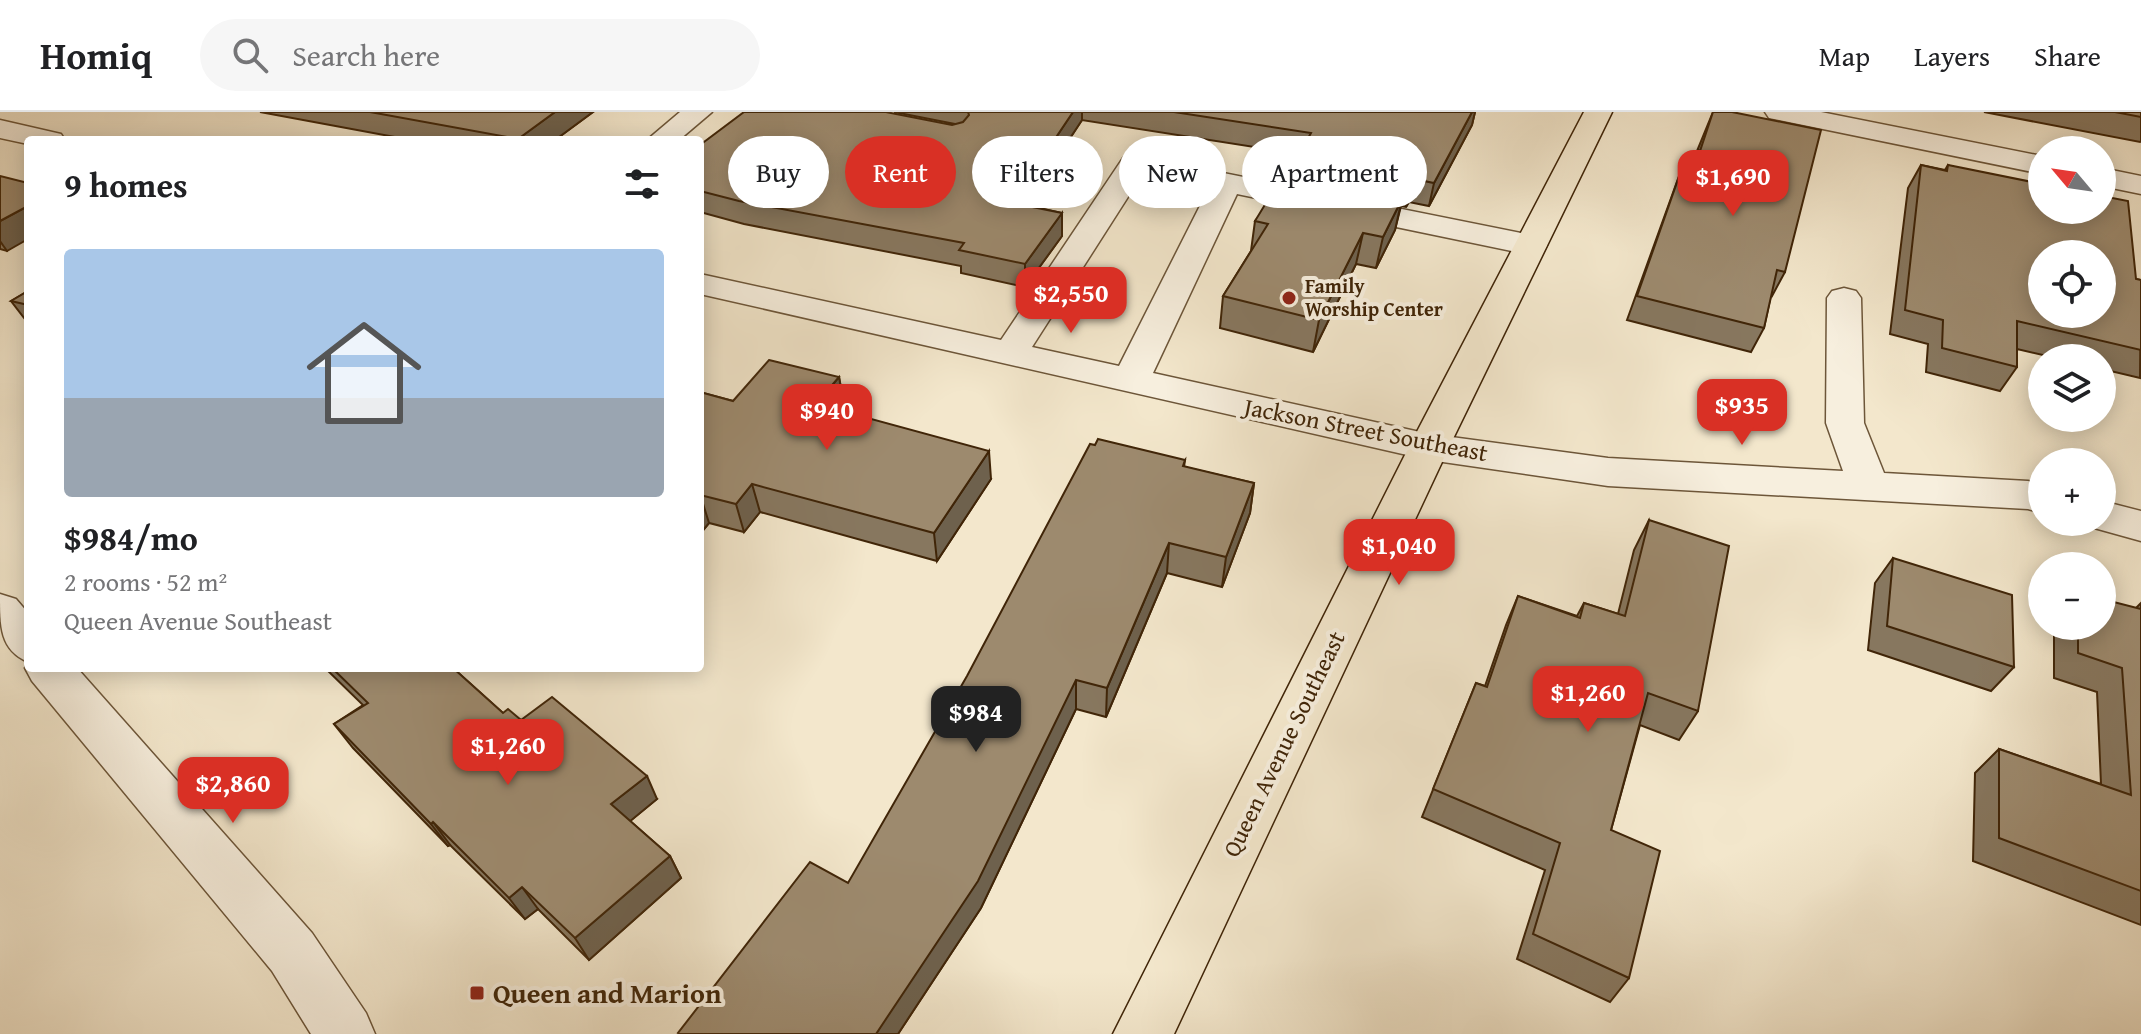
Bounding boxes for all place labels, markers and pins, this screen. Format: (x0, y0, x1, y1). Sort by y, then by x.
pin: $1,690 (1668, 150, 1798, 218)
pin: $2,550 (1006, 267, 1136, 335)
place label: Family Worship Center (1305, 271, 1443, 323)
marker: Family Worship Center (1280, 289, 1298, 307)
pin: $935 (1695, 379, 1789, 447)
pin: $940 (780, 384, 874, 452)
pin: $1,040 (1334, 519, 1464, 587)
pin: $1,260 (1523, 666, 1653, 734)
pin: $984 (929, 686, 1023, 754)
pin: $1,260 (443, 719, 573, 787)
pin: $2,860 (168, 757, 298, 825)
place label: Queen and Marion (493, 972, 722, 1013)
marker: Queen and Marion (468, 984, 486, 1002)

